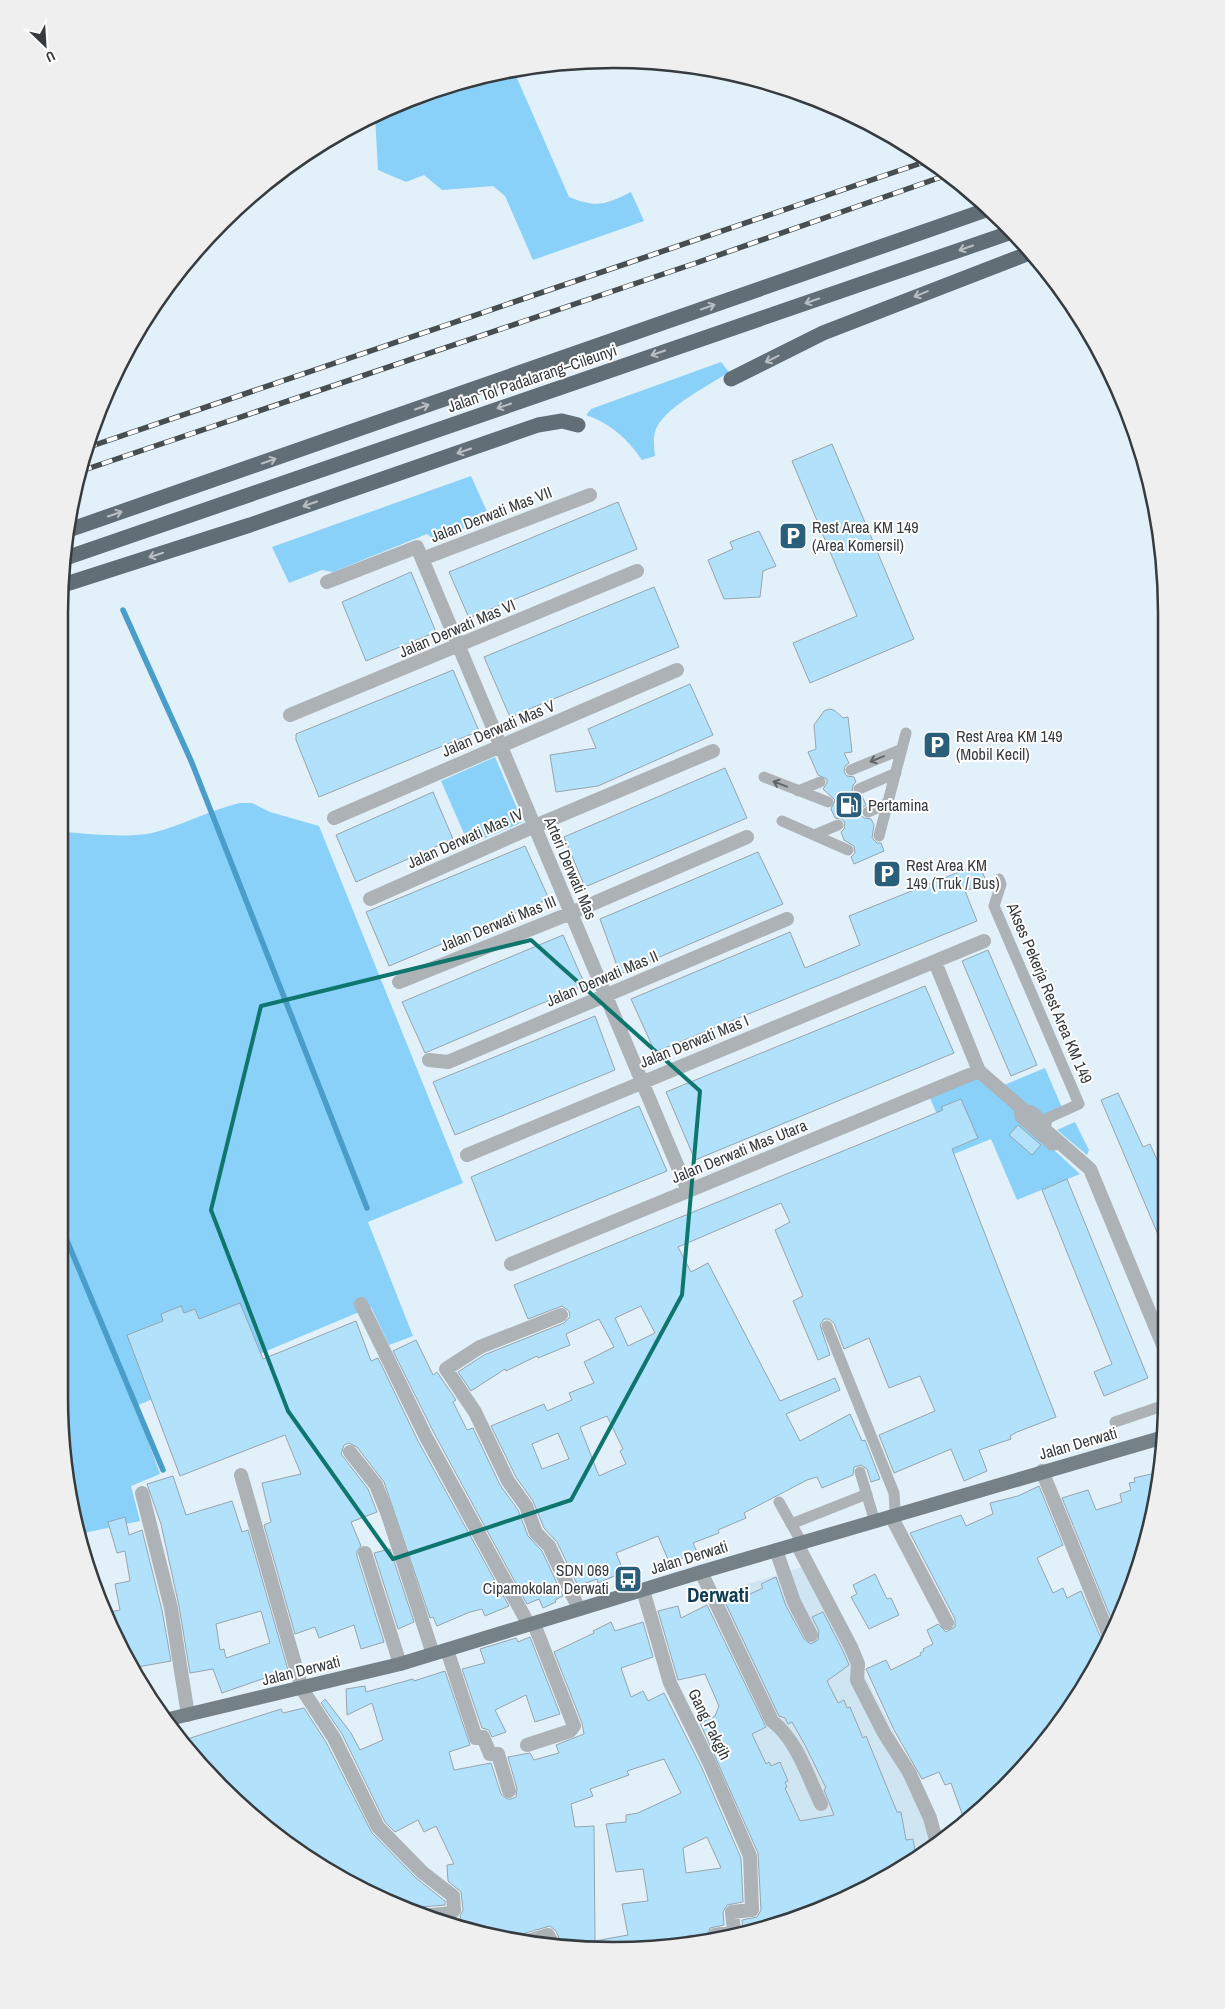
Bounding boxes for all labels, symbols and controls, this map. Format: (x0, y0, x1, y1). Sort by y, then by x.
north arrow (20, 20, 70, 70)
text: U (43, 47, 58, 67)
one-way arrow (958, 244, 974, 253)
one-way arrow (914, 290, 929, 299)
one-way arrow (805, 297, 820, 306)
one-way arrow (699, 302, 715, 311)
street label: Jalan Tol Padalarang–Cileunyi (444, 339, 620, 417)
one-way arrow (650, 349, 666, 359)
one-way arrow (765, 355, 780, 364)
one-way arrow (414, 402, 429, 411)
one-way arrow (497, 402, 513, 411)
one-way arrow (456, 447, 472, 457)
one-way arrow (260, 456, 276, 465)
street label: Jalan Derwati Mas VII (427, 481, 555, 547)
one-way arrow (303, 500, 319, 510)
one-way arrow (107, 509, 122, 518)
place label: Rest Area KM 149 (Area Komersil) (812, 516, 918, 556)
parking icon: Rest Area KM 149 (Area Komersil) (778, 521, 808, 551)
one-way arrow (148, 551, 164, 561)
street label: Jalan Derwati Mas VI (395, 594, 519, 662)
street label: Jalan Derwati Mas V (438, 694, 558, 762)
place label: Rest Area KM 149 (Mobil Kecil) (956, 725, 1062, 765)
parking icon: Rest Area KM 149 (Mobil Kecil) (922, 730, 952, 760)
one-way arrow (870, 755, 885, 765)
one-way arrow (773, 778, 788, 788)
fuel station icon: Pertamina (834, 790, 864, 820)
place label: Pertamina (868, 794, 929, 816)
street label: Jalan Derwati Mas IV (404, 802, 527, 873)
street label: Arteri Derwati Mas (539, 812, 602, 923)
place label: Rest Area KM 149 (Truk / Bus) (906, 854, 1000, 894)
parking icon: Rest Area KM 149 (Truk / Bus) (872, 859, 902, 889)
street label: Jalan Derwati Mas III (437, 890, 559, 956)
street label: Akses Pekerja Rest Area KM 149 (1002, 898, 1098, 1087)
street label: Jalan Derwati Mas II (543, 945, 661, 1011)
street label: Jalan Derwati Mas I (636, 1009, 752, 1073)
street label: Jalan Derwati Mas Utara (668, 1113, 811, 1188)
street label: Jalan Derwati (1036, 1421, 1120, 1465)
street label: Jalan Derwati (647, 1535, 731, 1579)
place label: SDN 069 Cipamokolan Derwati (483, 1559, 609, 1599)
bus stop icon: SDN 069 Cipamokolan Derwati (613, 1564, 643, 1594)
district label: Derwati (687, 1580, 749, 1609)
street label: Jalan Derwati (259, 1650, 343, 1690)
street label: Gang Pakgih (683, 1685, 737, 1763)

